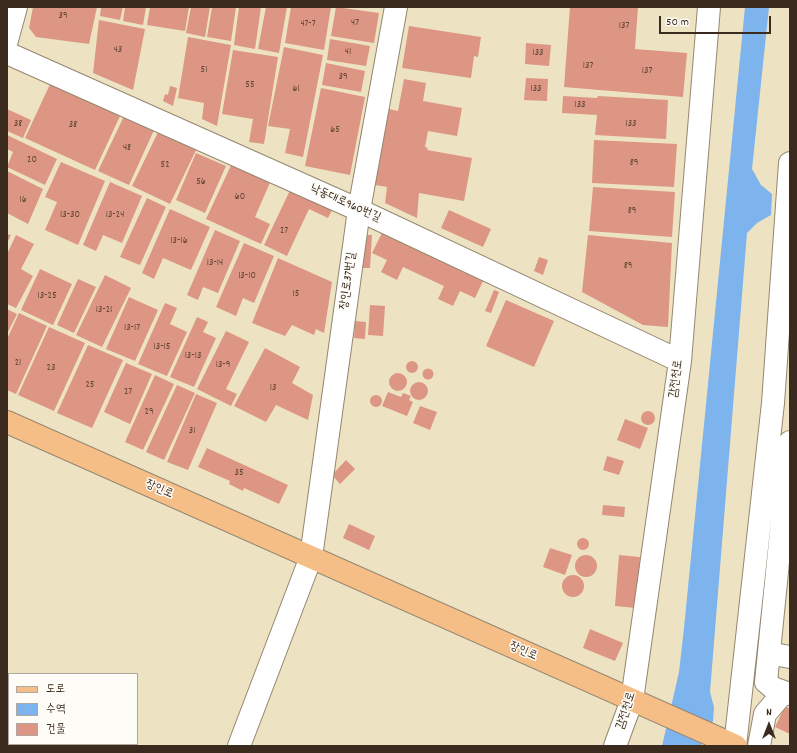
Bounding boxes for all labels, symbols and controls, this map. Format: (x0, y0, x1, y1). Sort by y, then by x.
scale bar (661, 8, 773, 34)
house number: 39 (58, 11, 68, 23)
text: 50 m (666, 14, 689, 31)
house number: 47 (351, 18, 359, 30)
house number: 47-7 (300, 19, 316, 31)
house number: 137 (619, 21, 629, 33)
house number: 43 (114, 45, 122, 57)
house number: 41 (345, 47, 351, 59)
house number: 133 (532, 48, 544, 60)
house number: 137 (583, 61, 593, 73)
house number: 51 (201, 65, 207, 77)
house number: 137 (642, 66, 652, 78)
house number: 39 (338, 72, 348, 84)
house number: 55 (245, 80, 255, 92)
house number: 61 (292, 84, 300, 96)
house number: 133 (530, 84, 542, 96)
house number: 133 (574, 100, 586, 112)
house number: 38 (14, 119, 22, 131)
house number: 133 (625, 119, 637, 131)
house number: 38 (69, 120, 77, 132)
house number: 65 (330, 125, 340, 137)
house number: 48 (123, 143, 131, 155)
house number: 20 (27, 155, 37, 167)
house number: 89 (630, 158, 638, 170)
house number: 52 (161, 160, 169, 172)
house number: 56 (196, 177, 206, 189)
street label: 낙동대로960번길 (307, 182, 383, 226)
house number: 60 (235, 192, 245, 204)
house number: 16 (19, 195, 27, 207)
house number: 89 (628, 206, 636, 218)
house number: 13-30 (60, 210, 80, 222)
house number: 13-24 (106, 210, 124, 222)
house number: 27 (280, 226, 288, 238)
house number: 13-16 (170, 236, 188, 248)
street label: 장인로37번길 (338, 251, 360, 311)
house number: 13-14 (207, 258, 223, 270)
house number: 89 (624, 261, 632, 273)
house number: 13-10 (238, 271, 256, 283)
house number: 15 (293, 289, 299, 301)
house number: 13-25 (37, 291, 57, 303)
house number: 13-21 (96, 305, 112, 317)
house number: 13-17 (124, 323, 140, 335)
house number: 13-15 (154, 342, 170, 354)
house number: 13-13 (185, 351, 201, 363)
house number: 21 (15, 358, 21, 370)
street label: 감전천로 (667, 359, 687, 399)
house number: 13-9 (216, 360, 230, 372)
house number: 23 (47, 363, 55, 375)
house number: 25 (86, 380, 94, 392)
house number: 13 (270, 383, 276, 395)
house number: 27 (124, 387, 132, 399)
house number: 29 (145, 407, 153, 419)
house number: 31 (189, 426, 195, 438)
house number: 35 (234, 468, 244, 480)
street label: 장인로 (143, 478, 175, 502)
street label: 장인로 (507, 640, 539, 664)
legend (8, 673, 138, 745)
text: 도로 (46, 681, 65, 698)
street label: 감전천로 (614, 690, 640, 732)
text: 수역 (46, 701, 65, 718)
north arrow (749, 705, 789, 745)
text: N (766, 705, 772, 721)
text: 건물 (46, 721, 65, 738)

